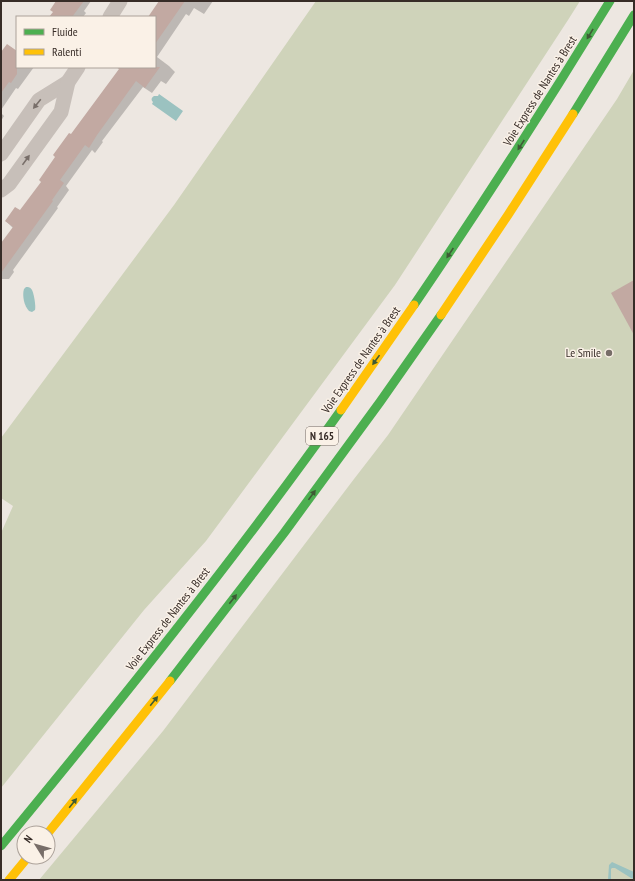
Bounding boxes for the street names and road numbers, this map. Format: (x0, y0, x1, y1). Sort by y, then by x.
street label: Voie Express de Nantes à Brest (499, 32, 580, 149)
street label: Voie Express de Nantes à Brest (317, 303, 404, 417)
road number: N 165 (306, 427, 338, 445)
street label: Voie Express de Nantes à Brest (122, 563, 213, 674)

